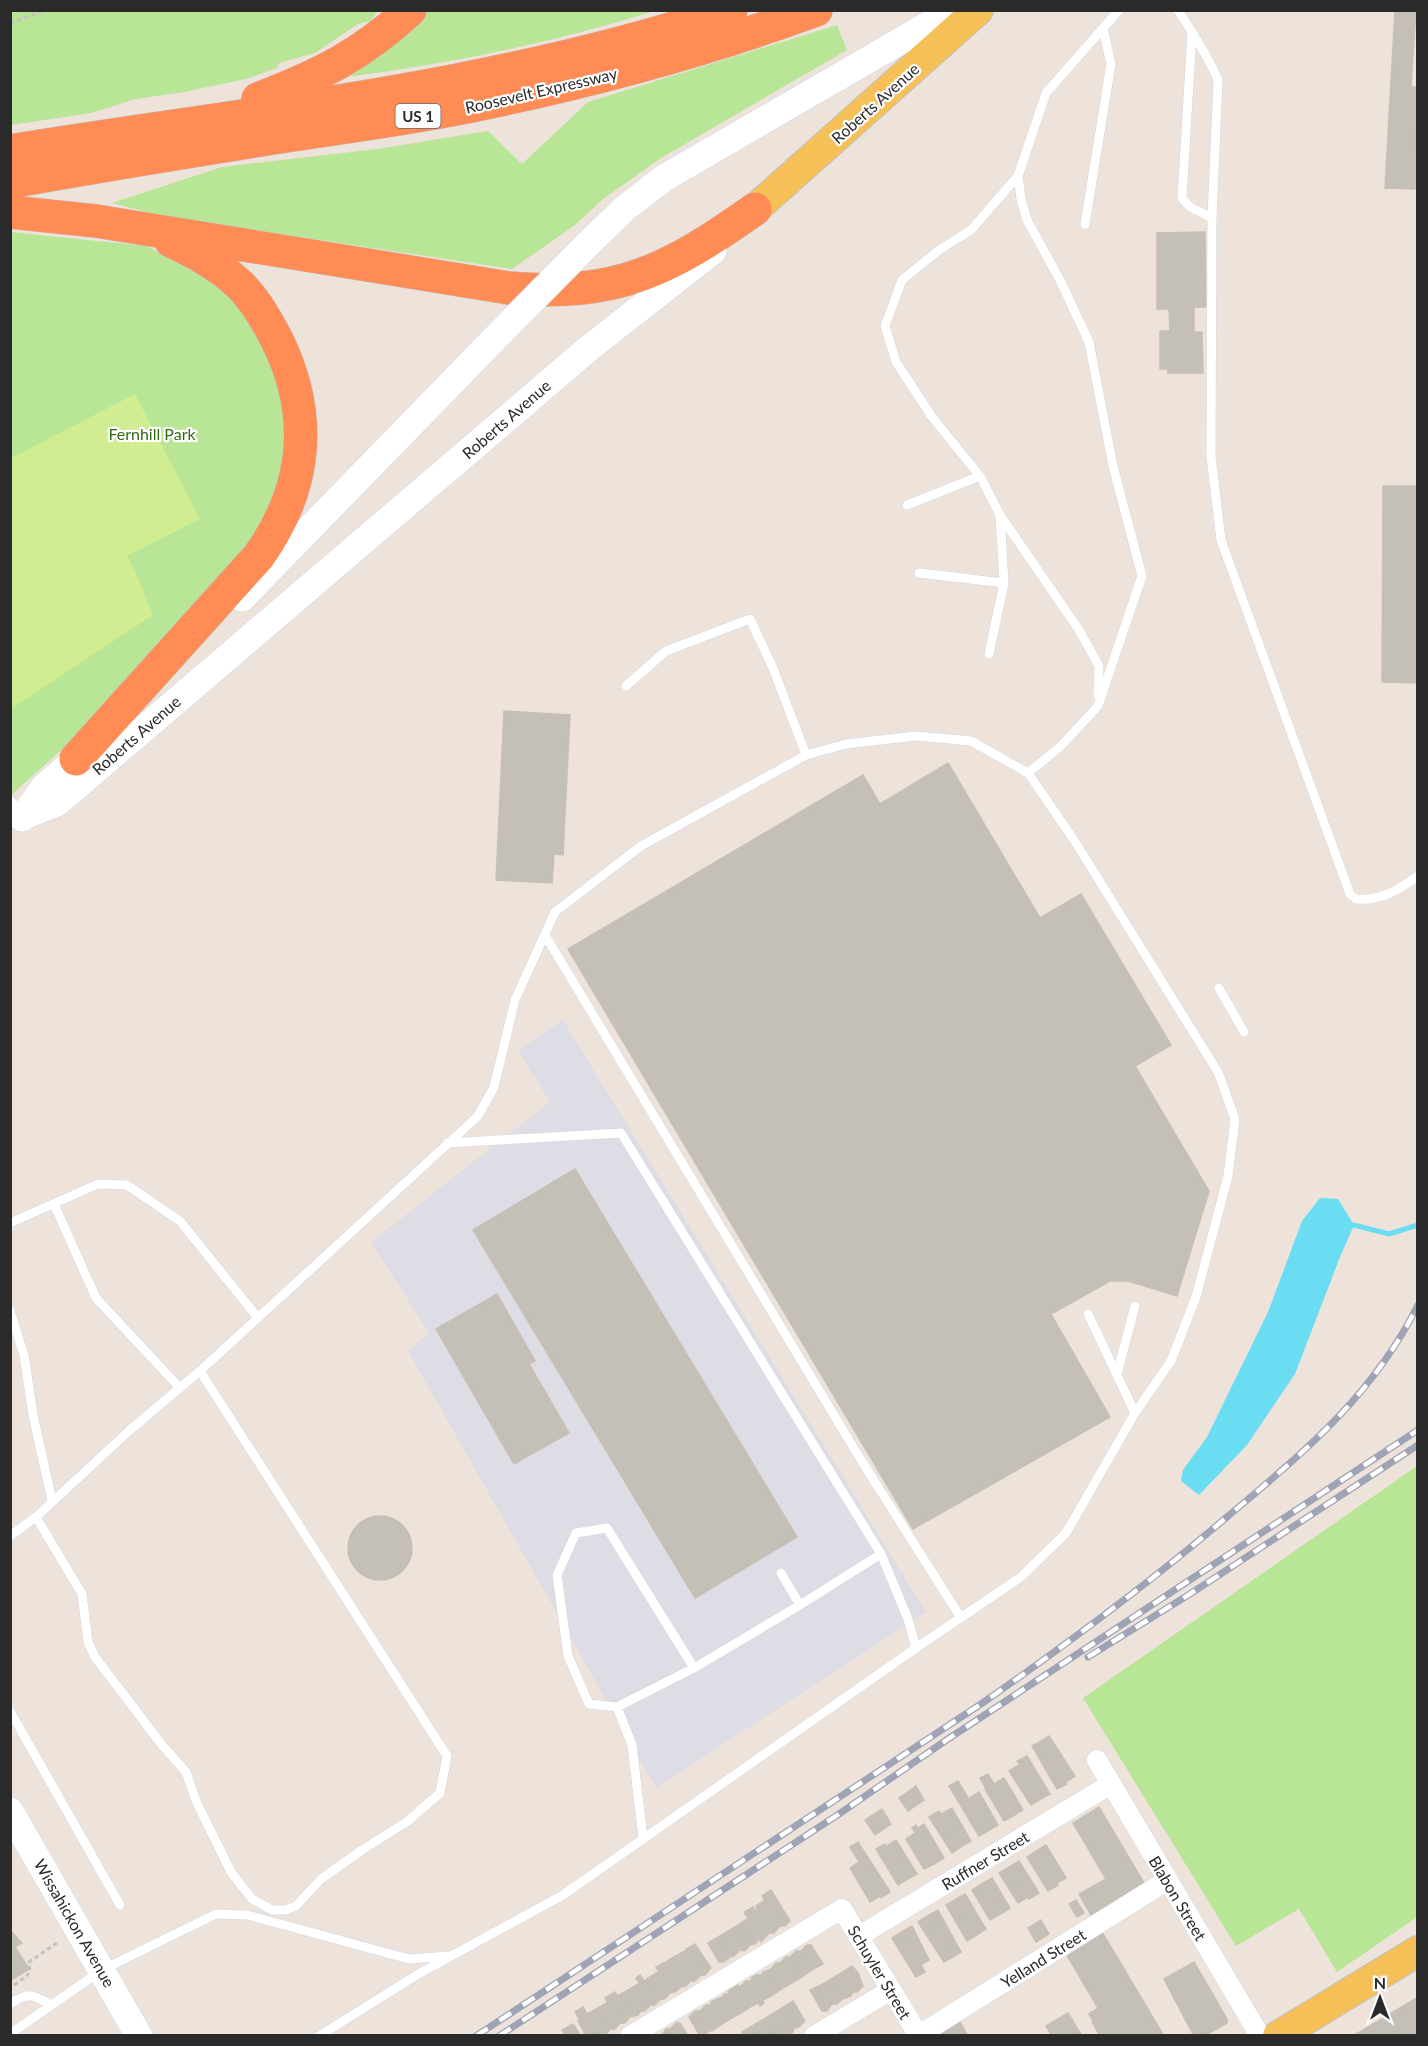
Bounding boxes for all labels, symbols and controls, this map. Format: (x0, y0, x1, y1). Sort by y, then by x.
street label: Roberts Avenue (827, 59, 923, 147)
street label: Roosevelt Expressway (463, 63, 620, 117)
road number: US 1 (396, 104, 440, 128)
street label: Roberts Avenue (458, 375, 554, 463)
park label: Fernhill Park (108, 424, 196, 443)
street label: Roberts Avenue (88, 691, 184, 779)
street label: Ruffner Street (938, 1826, 1032, 1893)
street label: Blabon Street (1145, 1852, 1211, 1944)
street label: Wissahickon Avenue (31, 1856, 119, 1990)
street label: Schuyler Street (844, 1922, 916, 2023)
street label: Yelland Street (997, 1924, 1089, 1992)
north arrow (1350, 1968, 1410, 2028)
text: N (1374, 1973, 1386, 1992)

